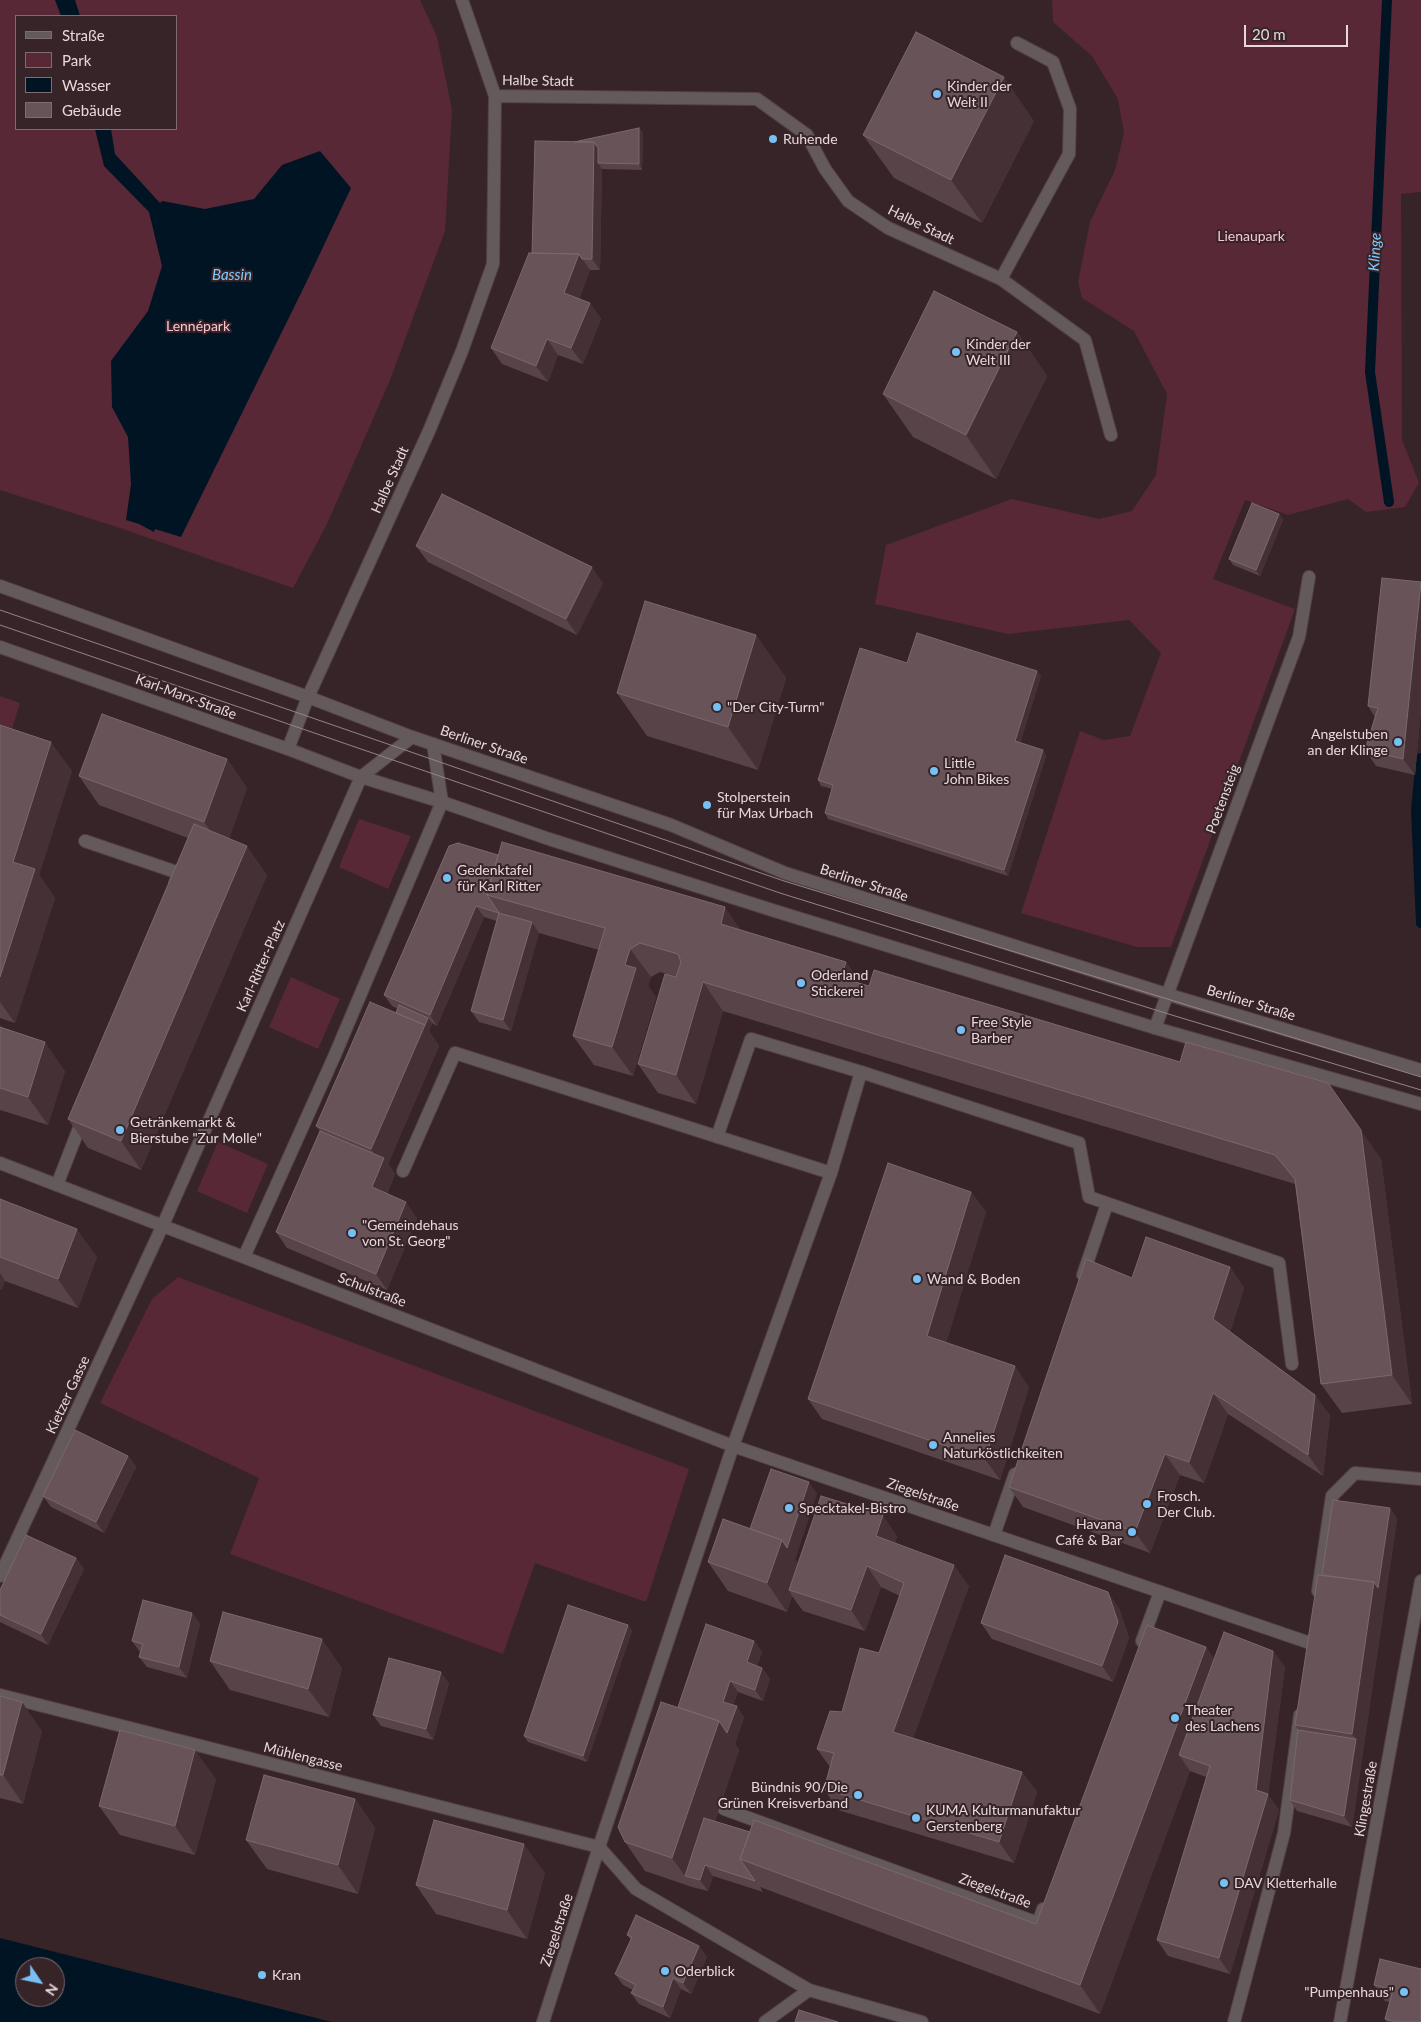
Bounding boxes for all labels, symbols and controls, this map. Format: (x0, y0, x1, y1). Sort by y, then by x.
legend (15, 15, 178, 130)
scale bar (1246, 15, 1350, 47)
text: 20 m (1252, 25, 1286, 43)
text: Straße (62, 26, 105, 44)
text: Park (62, 51, 91, 69)
street label: Halbe Stadt (502, 72, 574, 90)
text: Wasser (62, 76, 111, 94)
place label: Kinder der Welt II (947, 78, 1012, 110)
marker: Kinder der Welt II (931, 88, 943, 100)
text: Gebäude (62, 101, 121, 119)
place label: Ruhende (783, 131, 838, 147)
marker: Ruhende (767, 133, 779, 145)
street label: Halbe Stadt (885, 202, 957, 248)
park label: Lienaupark (1217, 228, 1285, 244)
water label: Klinge (1365, 232, 1385, 272)
water label: Bassin (212, 266, 252, 284)
park label: Lennépark (166, 318, 230, 334)
place label: Kinder der Welt III (966, 336, 1031, 368)
marker: Kinder der Welt III (950, 346, 962, 358)
street label: Halbe Stadt (368, 444, 412, 516)
street label: Karl-Marx-Straße (133, 671, 239, 723)
place label: "Der City-Turm" (727, 699, 824, 715)
marker: "Der City-Turm" (711, 701, 723, 713)
street label: Berliner Straße (438, 722, 530, 768)
place label: Angelstuben an der Klinge (1307, 726, 1388, 759)
marker: Angelstuben an der Klinge (1392, 736, 1404, 748)
place label: Little John Bikes (944, 755, 1009, 788)
street label: Poetensteig (1203, 762, 1243, 836)
marker: Little John Bikes (928, 765, 940, 777)
place label: Stolperstein für Max Urbach (717, 789, 813, 822)
marker: Stolperstein für Max Urbach (701, 799, 713, 811)
street label: Berliner Straße (818, 861, 910, 905)
place label: Gedenktafel für Karl Ritter (457, 862, 541, 894)
marker: Gedenktafel für Karl Ritter (441, 872, 453, 884)
street label: Karl-Ritter-Platz (233, 918, 289, 1014)
place label: Oderland Stickerei (811, 967, 868, 1000)
marker: Oderland Stickerei (795, 977, 807, 989)
street label: Berliner Straße (1205, 982, 1297, 1024)
place label: Free Style Barber (971, 1014, 1032, 1046)
marker: Free Style Barber (955, 1024, 967, 1036)
place label: Getränkemarkt & Bierstube "Zur Molle" (130, 1114, 262, 1146)
marker: Getränkemarkt & Bierstube "Zur Molle" (114, 1124, 126, 1136)
place label: "Gemeindehaus von St. Georg" (362, 1217, 459, 1250)
marker: "Gemeindehaus von St. Georg" (346, 1227, 358, 1239)
street label: Schulstraße (336, 1269, 408, 1311)
place label: Wand & Boden (927, 1271, 1020, 1287)
marker: Wand & Boden (911, 1273, 923, 1285)
street label: Kietzer Gasse (43, 1353, 93, 1437)
place label: Annelies Naturköstlichkeiten (943, 1429, 1063, 1461)
marker: Annelies Naturköstlichkeiten (927, 1439, 939, 1451)
street label: Ziegelstraße (885, 1475, 961, 1515)
place label: Frosch. Der Club. (1157, 1488, 1215, 1520)
marker: Frosch. Der Club. (1141, 1498, 1153, 1510)
place label: Specktakel-Bistro (799, 1500, 906, 1516)
marker: Specktakel-Bistro (783, 1502, 795, 1514)
place label: Havana Café & Bar (1056, 1516, 1122, 1548)
marker: Havana Café & Bar (1126, 1526, 1138, 1538)
place label: Theater des Lachens (1185, 1702, 1260, 1734)
marker: Theater des Lachens (1169, 1712, 1181, 1724)
street label: Mühlengasse (262, 1739, 344, 1775)
street label: Klingestraße (1351, 1760, 1381, 1838)
place label: Bündnis 90/Die Grünen Kreisverband (718, 1779, 848, 1811)
marker: Bündnis 90/Die Grünen Kreisverband (852, 1789, 864, 1801)
place label: KUMA Kulturmanufaktur Gerstenberg (926, 1802, 1081, 1834)
marker: KUMA Kulturmanufaktur Gerstenberg (910, 1812, 922, 1824)
street label: Ziegelstraße (957, 1870, 1033, 1912)
place label: DAV Kletterhalle (1234, 1875, 1337, 1891)
marker: DAV Kletterhalle (1218, 1877, 1230, 1889)
street label: Ziegelstraße (537, 1891, 577, 1969)
north arrow (15, 1957, 65, 2007)
place label: Oderblick (675, 1963, 735, 1979)
marker: Oderblick (659, 1965, 671, 1977)
place label: Kran (272, 1967, 301, 1983)
marker: Kran (256, 1969, 268, 1981)
text: N (42, 1981, 62, 1999)
place label: "Pumpenhaus" (1304, 1984, 1394, 2000)
marker: "Pumpenhaus" (1398, 1986, 1410, 1998)

